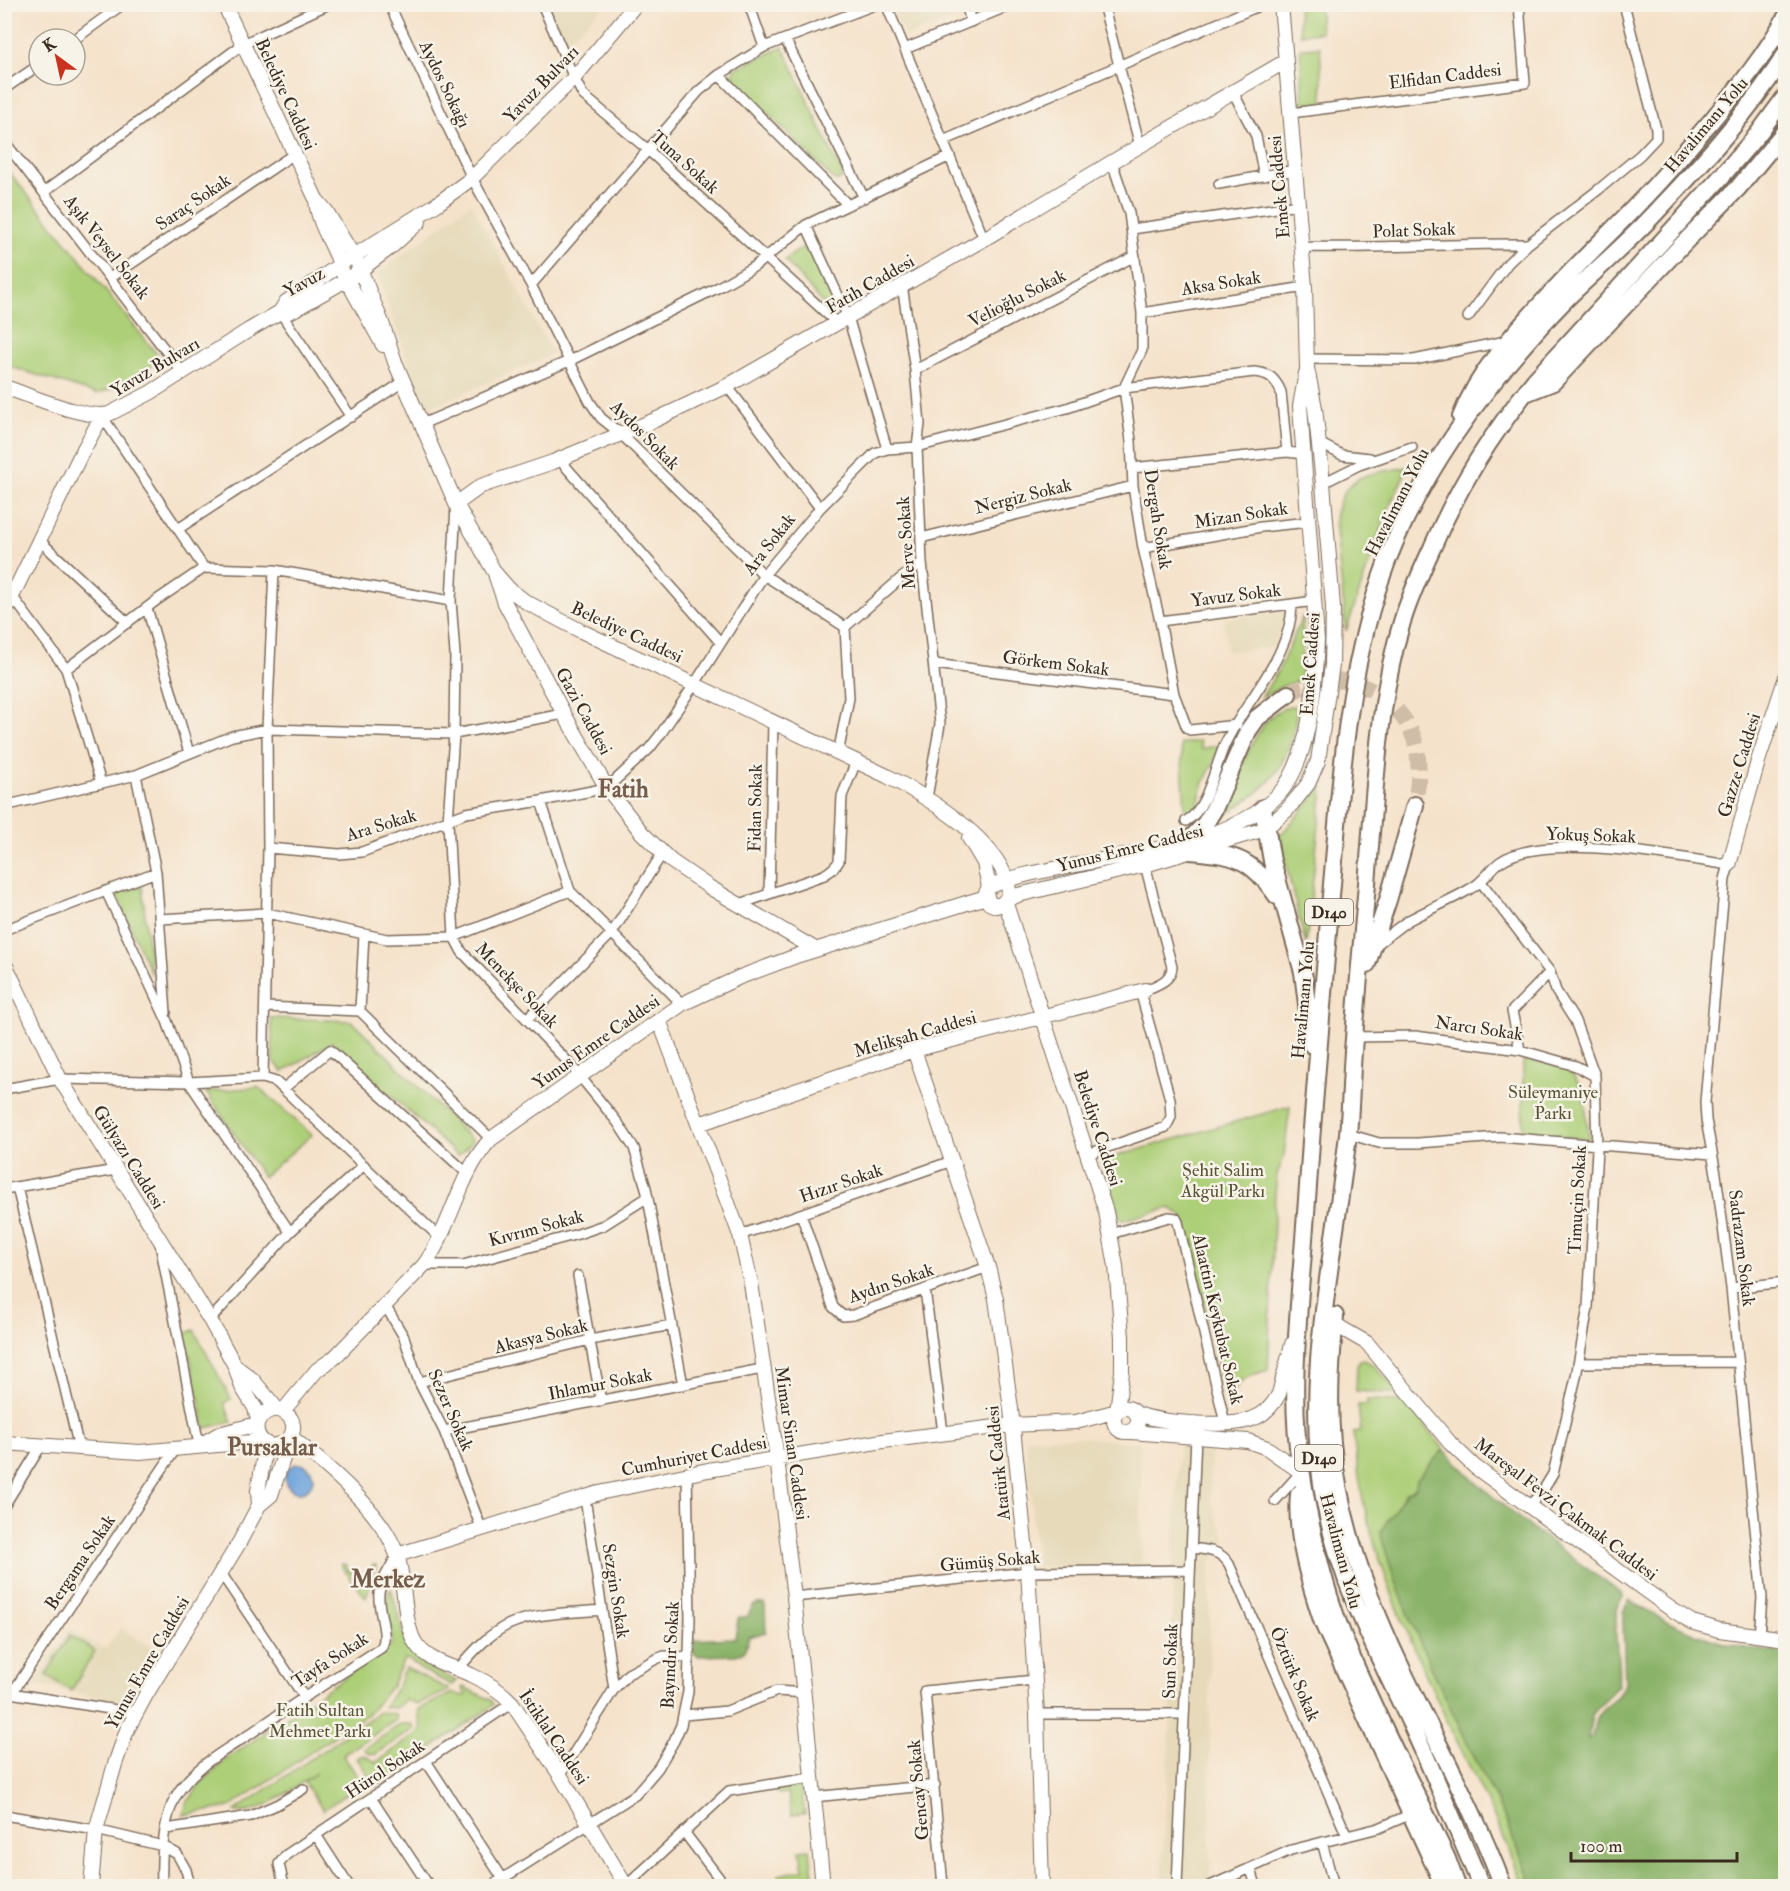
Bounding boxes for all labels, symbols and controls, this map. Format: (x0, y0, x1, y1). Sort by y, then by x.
north arrow (27, 27, 87, 87)
text: K (39, 33, 60, 57)
street label: Belediye Caddesi (250, 35, 322, 154)
street label: Aydos Sokağı (413, 36, 476, 132)
street label: Yavuz Bulvarı (498, 40, 584, 128)
street label: Elfidan Caddesi (1387, 58, 1503, 95)
street label: Havalimanı Yolu (1659, 72, 1753, 178)
street label: Tuna Sokak (646, 126, 724, 199)
street label: Emek Caddesi (1264, 134, 1295, 240)
street label: Saraç Sokak (151, 169, 236, 236)
street label: Aşık Veysel Sokak (58, 190, 155, 305)
street label: Polat Sokak (1372, 218, 1456, 243)
street label: Fatih Caddesi (822, 250, 919, 319)
street label: Yavuz (280, 262, 329, 303)
street label: Velioğlu Sokak (965, 264, 1070, 333)
street label: Aksa Sokak (1179, 266, 1263, 301)
street label: Yavuz Bulvarı (107, 332, 204, 403)
street label: Aydos Sokak (604, 395, 685, 475)
street label: Havalimanı Yolu (1360, 444, 1435, 560)
street label: Dergah Sokak (1138, 467, 1177, 571)
street label: Nergiz Sokak (972, 473, 1074, 520)
street label: Merve Sokak (892, 495, 921, 590)
street label: Mizan Sokak (1193, 497, 1290, 534)
street label: Ara Sokak (737, 508, 801, 581)
street label: Yavuz Sokak (1190, 579, 1283, 612)
street label: Belediye Caddesi (567, 597, 687, 668)
street label: Emek Caddesi (1295, 611, 1326, 716)
street label: Görkem Sokak (1001, 646, 1111, 681)
street label: Gazi Caddesi (550, 663, 617, 759)
street label: Gazze Caddesi (1713, 710, 1766, 820)
street label: Fidan Sokak (743, 763, 768, 852)
district label: Fatih (597, 774, 649, 805)
street label: Ara Sokak (342, 804, 419, 847)
street label: Yunus Emre Caddesi (1054, 819, 1206, 878)
street label: Yokuş Sokak (1546, 822, 1637, 849)
road number: D140 (1305, 899, 1353, 925)
street label: Menekşe Sokak (470, 938, 564, 1033)
street label: Havalimanı Yolu (1287, 940, 1320, 1060)
street label: Yunus Emre Caddesi (528, 990, 665, 1095)
street label: Melikşah Caddesi (851, 1006, 979, 1063)
street label: Narcı Sokak (1433, 1011, 1525, 1046)
street label: Belediye Caddesi (1068, 1067, 1127, 1189)
park label: Süleymaniye Parkı (1508, 1081, 1598, 1125)
street label: Gülyazı Caddesi (87, 1101, 170, 1214)
street label: Timuçin Sokak (1563, 1144, 1592, 1255)
street label: Hızır Sokak (796, 1158, 886, 1208)
park label: Şehit Salim Akgül Parkı (1180, 1159, 1265, 1203)
street label: Sadrazam Sokak (1723, 1188, 1760, 1308)
street label: Kıvrım Sokak (486, 1205, 587, 1252)
street label: Alaattin Keykubat Sokak (1186, 1230, 1248, 1407)
street label: Aydın Sokak (845, 1258, 937, 1309)
street label: Akasya Sokak (491, 1314, 591, 1359)
street label: Ihlamur Sokak (546, 1363, 654, 1406)
street label: Mimar Sinan Caddesi (769, 1365, 814, 1522)
street label: Sezer Sokak (422, 1366, 479, 1455)
street label: Atatürk Caddesi (981, 1404, 1016, 1523)
street label: Cumhuriyet Caddesi (619, 1431, 769, 1482)
district label: Pursaklar (227, 1432, 318, 1463)
street label: Mareşal Fevzi Çakmak Caddesi (1469, 1433, 1662, 1586)
road number: D140 (1295, 1445, 1343, 1471)
street label: Havalimanı Yolu (1314, 1491, 1367, 1611)
street label: Bergama Sokak (40, 1510, 121, 1614)
street label: Sezgin Sokak (597, 1542, 634, 1641)
street label: Gümüş Sokak (939, 1546, 1042, 1577)
district label: Merkez (350, 1564, 426, 1595)
street label: Yunus Emre Caddesi (100, 1592, 195, 1734)
street label: Bayındır Sokak (656, 1600, 685, 1710)
street label: Sun Sokak (1158, 1623, 1183, 1699)
street label: Öztürk Sokak (1264, 1623, 1325, 1725)
street label: Tayfa Sokak (288, 1627, 373, 1694)
street label: İstiklal Caddesi (513, 1685, 594, 1789)
park label: Fatih Sultan Mehmet Parkı (269, 1699, 372, 1743)
street label: Hürol Sokak (341, 1734, 430, 1804)
street label: Gencay Sokak (903, 1738, 934, 1841)
scale bar (1571, 1825, 1738, 1863)
text: 100 m (1580, 1835, 1623, 1858)

